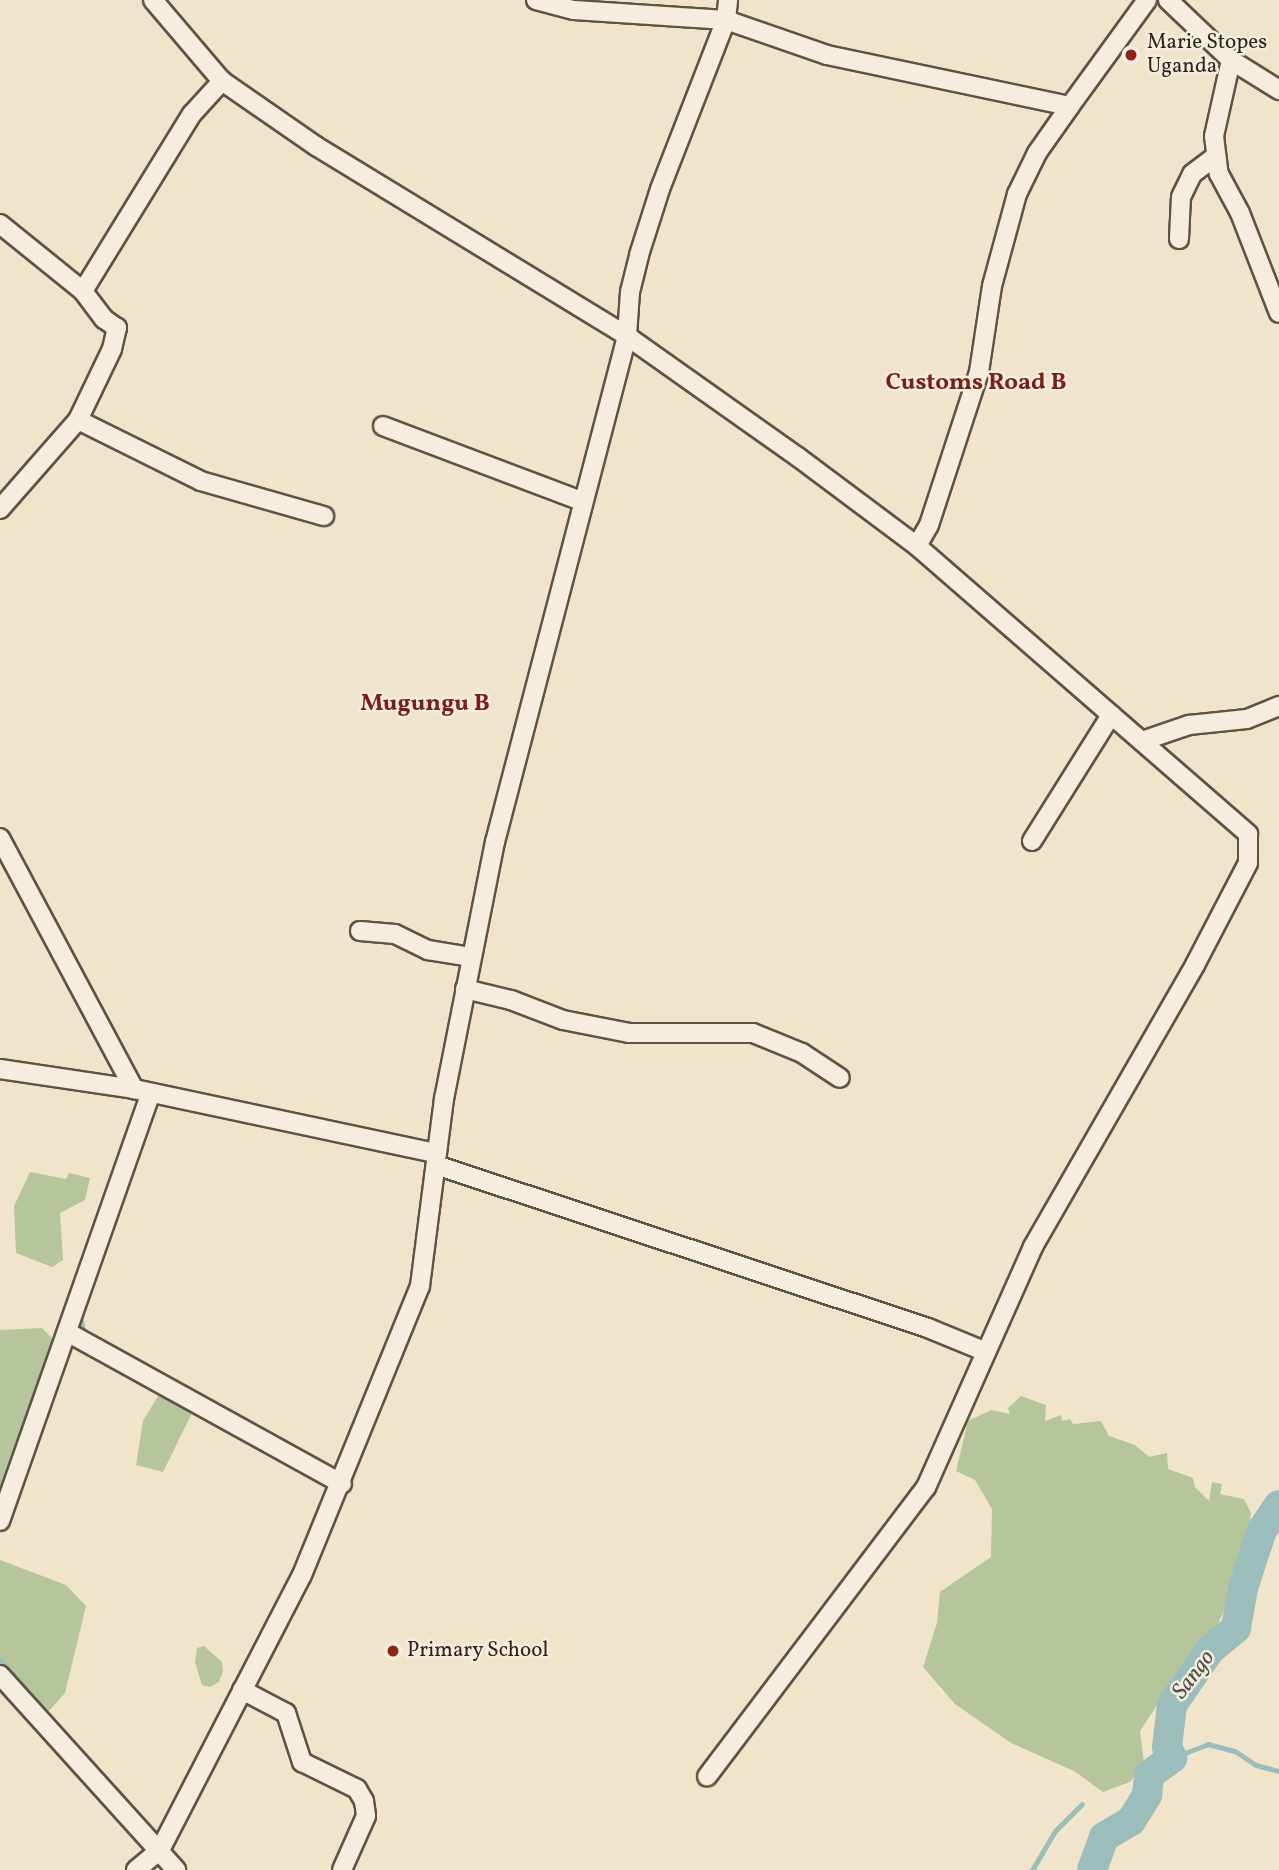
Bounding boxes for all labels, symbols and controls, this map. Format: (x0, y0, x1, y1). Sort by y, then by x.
place label: Marie Stopes Uganda (1147, 30, 1267, 80)
marker: Marie Stopes Uganda (1121, 45, 1141, 65)
district label: Customs Road B (885, 370, 1067, 398)
district label: Mugungu B (360, 691, 490, 719)
place label: Primary School (407, 1638, 549, 1664)
marker: Primary School (385, 1643, 401, 1659)
water label: Sango (1167, 1645, 1221, 1705)

